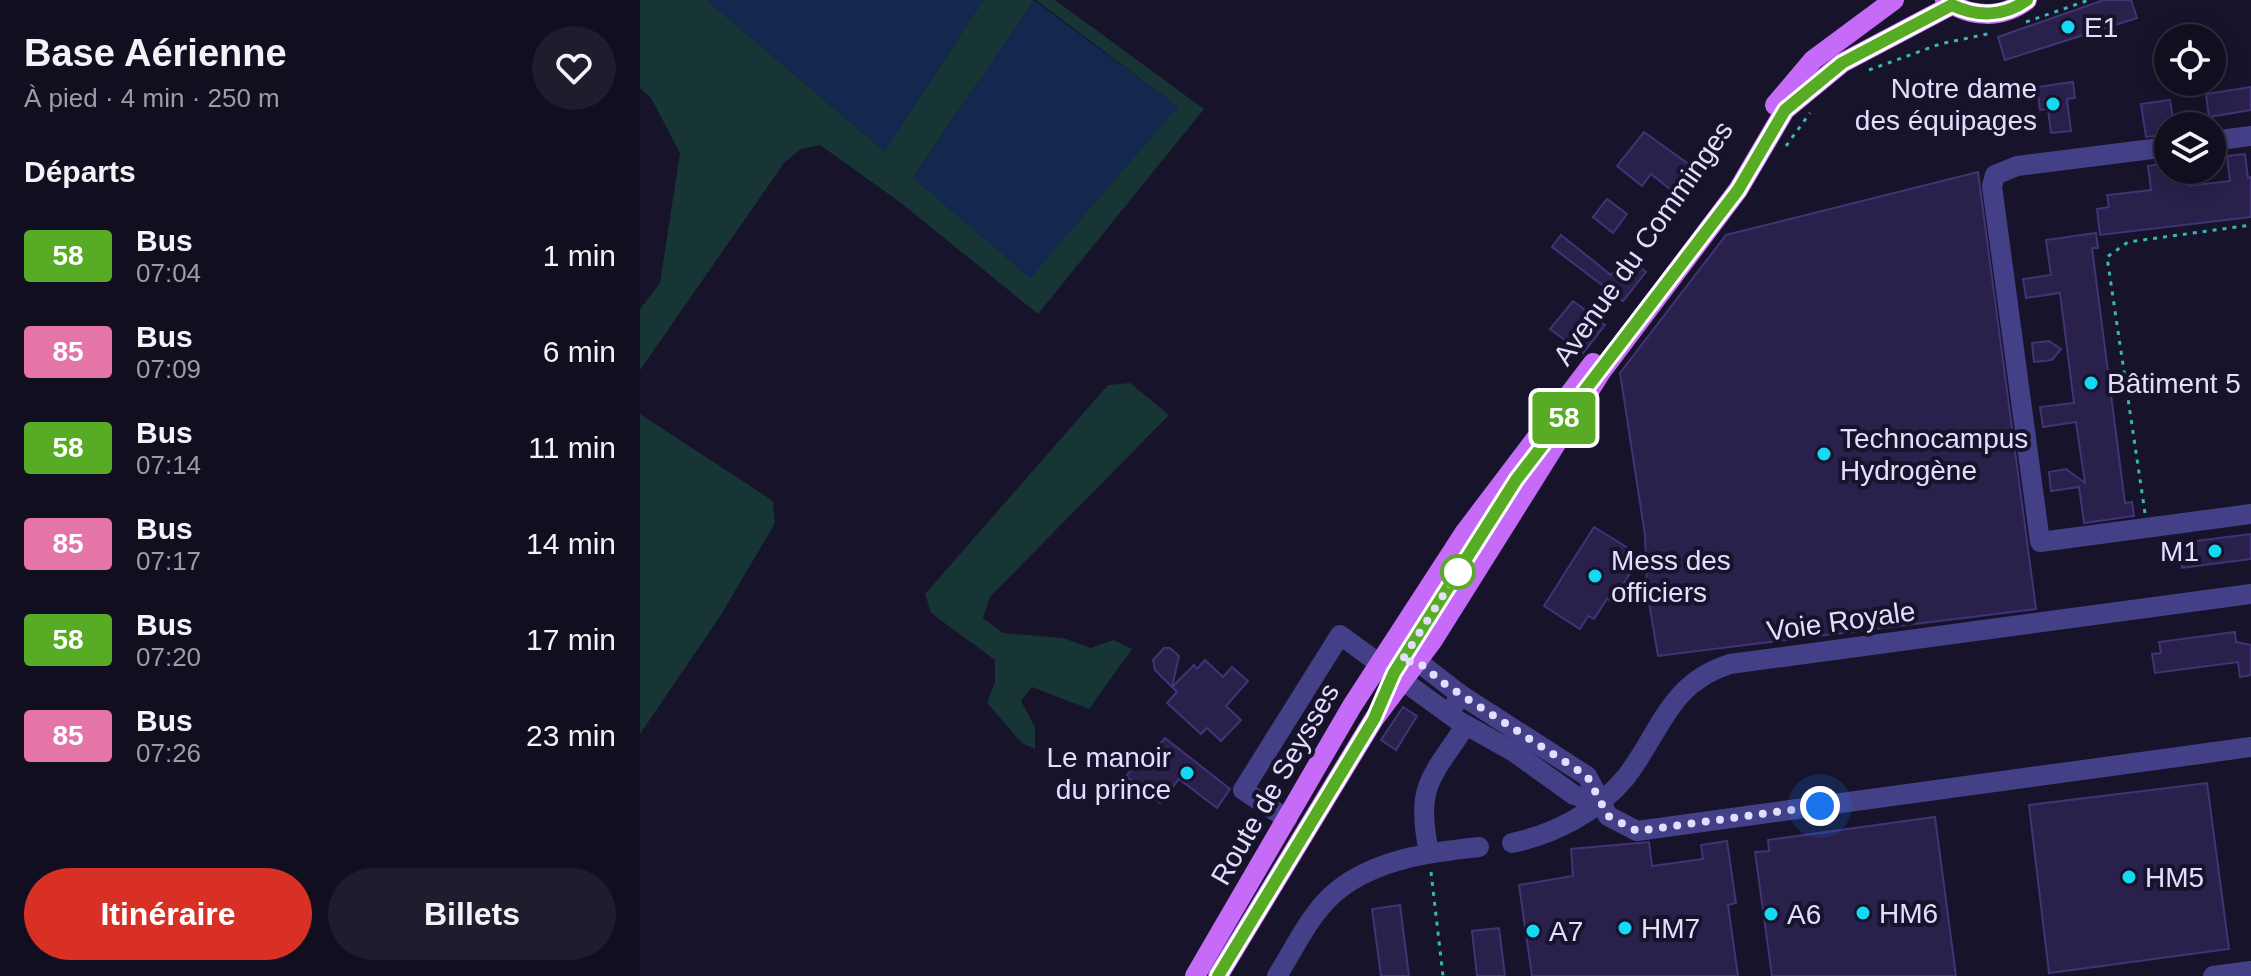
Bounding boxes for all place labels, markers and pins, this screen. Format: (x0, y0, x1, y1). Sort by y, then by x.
place label: E1 (2084, 12, 2118, 43)
marker: E1 (2059, 18, 2077, 36)
place label: Notre dame des équipages (1855, 73, 2037, 136)
marker: Notre dame des équipages (2044, 95, 2062, 113)
place label: Bâtiment 5 (2107, 368, 2241, 399)
marker: Bâtiment 5 (2082, 374, 2100, 392)
place label: Technocampus Hydrogène (1840, 423, 2028, 486)
marker: Technocampus Hydrogène (1815, 445, 1833, 463)
place label: M1 (2160, 536, 2199, 567)
marker: M1 (2206, 542, 2224, 560)
place label: Mess des officiers (1611, 545, 1731, 608)
unlabelled marker (1441, 555, 1475, 589)
marker: Mess des officiers (1586, 567, 1604, 585)
place label: Le manoir du prince (1046, 742, 1171, 805)
marker: Le manoir du prince (1178, 764, 1196, 782)
place label: HM5 (2145, 862, 2204, 893)
marker: HM5 (2120, 868, 2138, 886)
place label: HM6 (1879, 898, 1938, 929)
place label: A6 (1787, 899, 1821, 930)
marker: HM6 (1854, 904, 1872, 922)
marker: A6 (1762, 905, 1780, 923)
place label: HM7 (1641, 913, 1700, 944)
place label: A7 (1549, 916, 1583, 947)
marker: HM7 (1616, 919, 1634, 937)
marker: A7 (1524, 922, 1542, 940)

